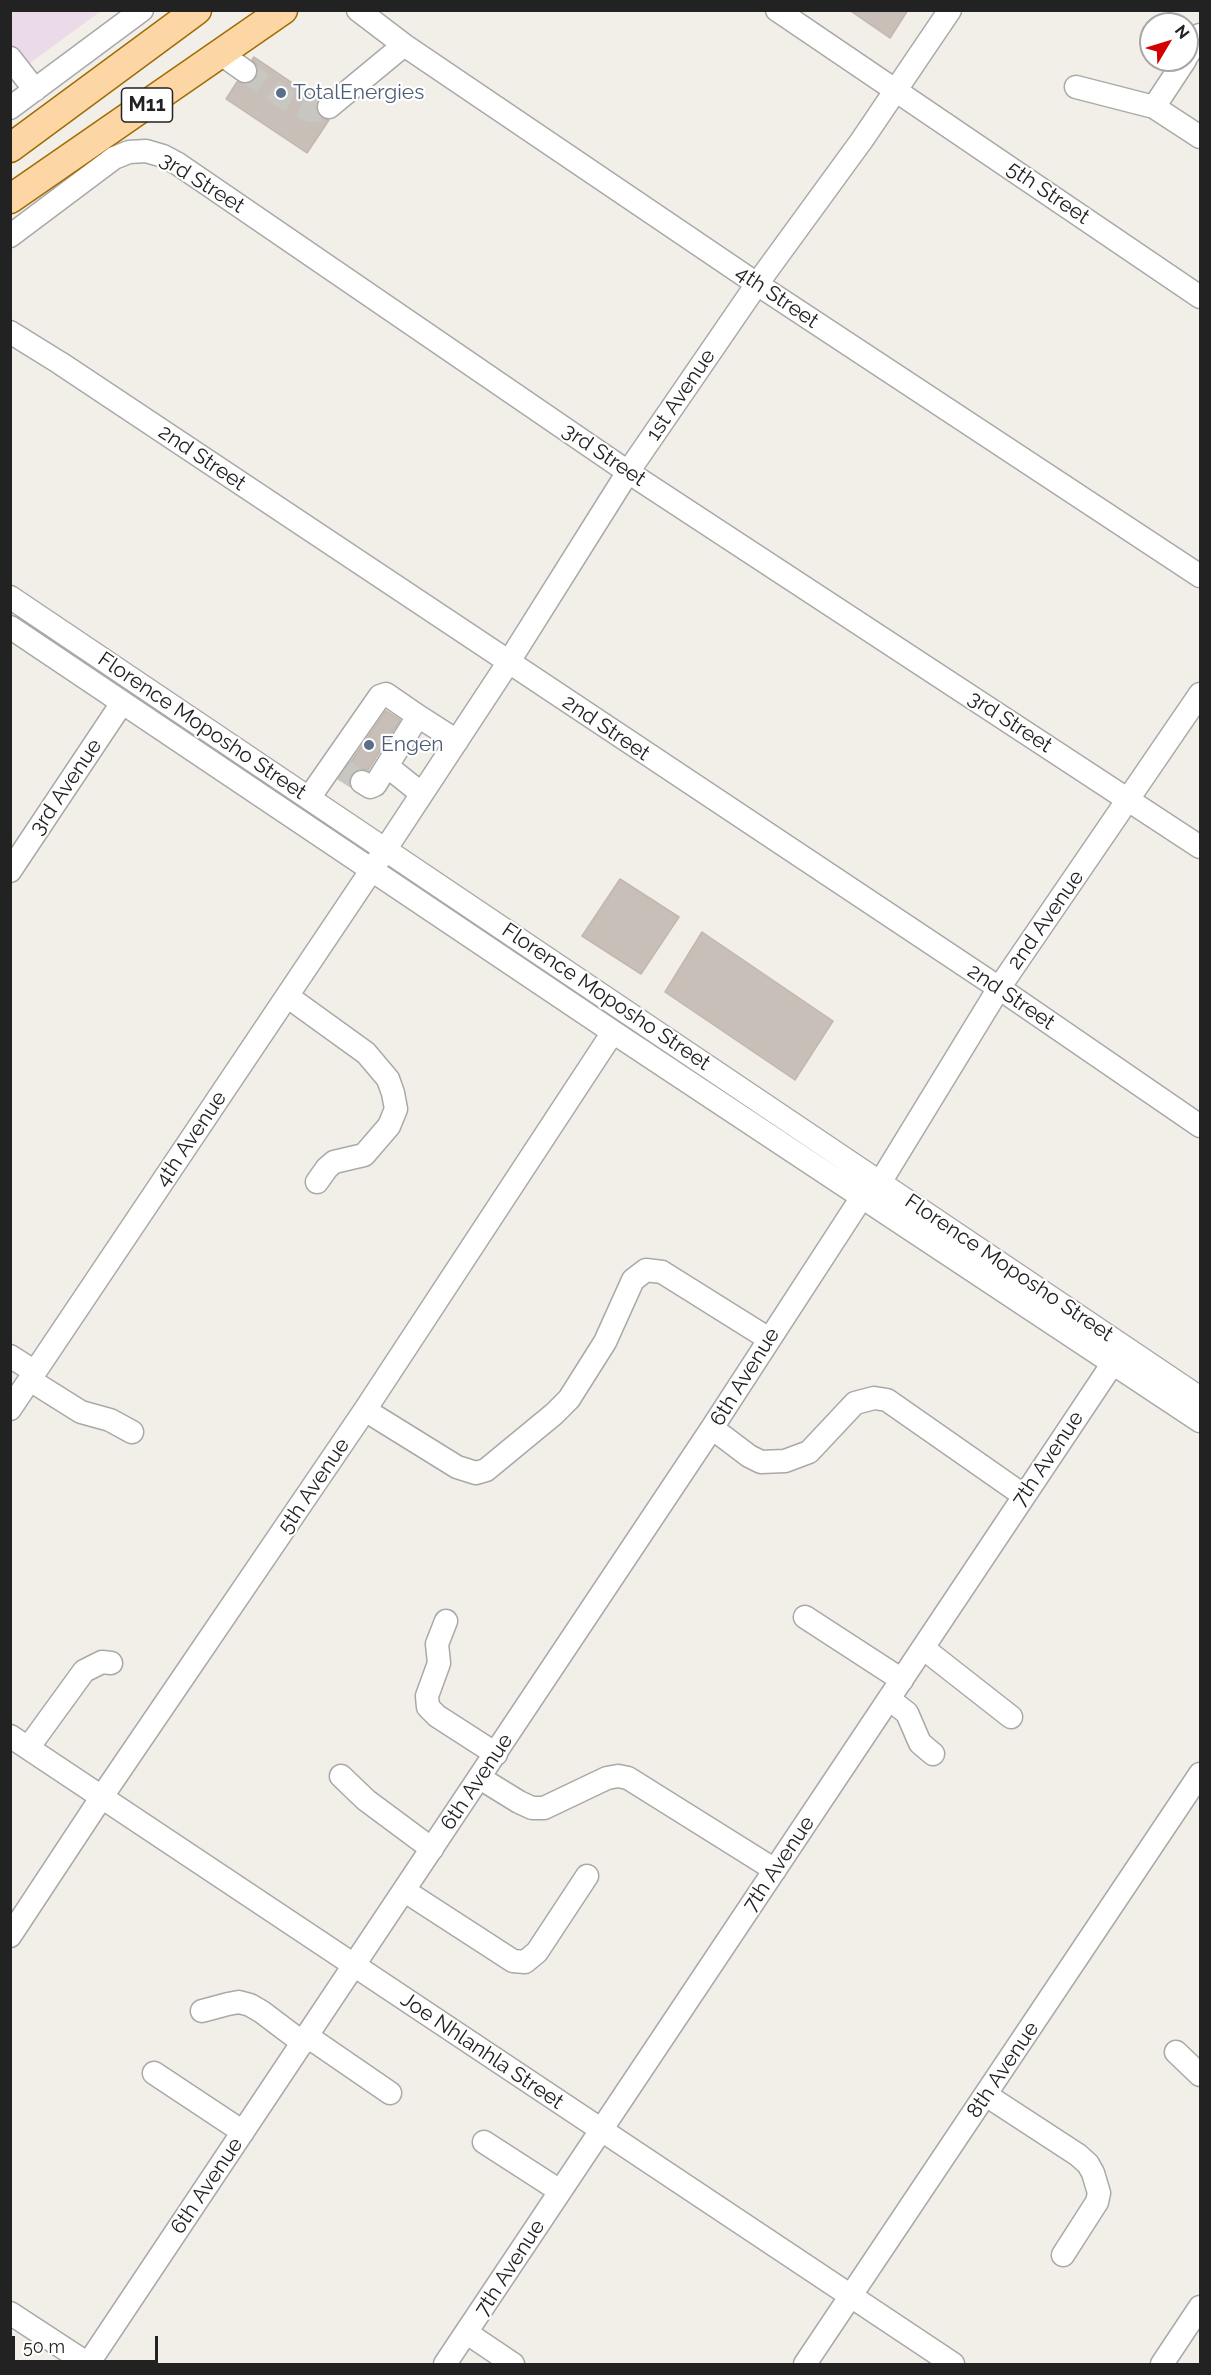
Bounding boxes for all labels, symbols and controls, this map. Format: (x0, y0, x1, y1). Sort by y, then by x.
north arrow (1139, 12, 1199, 72)
text: N (1171, 21, 1193, 43)
place label: TotalEnergies (293, 80, 424, 106)
marker: TotalEnergies (274, 86, 288, 100)
road number: M11 (122, 88, 172, 122)
street label: 3rd Street (155, 147, 249, 219)
street label: 5th Street (1002, 156, 1094, 230)
street label: 4th Street (731, 260, 823, 334)
street label: 1st Avenue (641, 344, 721, 446)
street label: 3rd Street (558, 418, 650, 492)
street label: 2nd Street (154, 420, 250, 496)
street label: Florence Moposho Street (93, 647, 311, 805)
street label: 3rd Street (963, 686, 1057, 758)
street label: 2nd Street (558, 690, 654, 766)
place label: Engen (381, 732, 443, 758)
street label: 3rd Avenue (25, 734, 107, 840)
marker: Engen (362, 738, 376, 752)
street label: 2nd Avenue (1003, 866, 1089, 974)
street label: Florence Moposho Street (497, 918, 715, 1076)
street label: 2nd Street (963, 959, 1059, 1035)
street label: 4th Avenue (150, 1086, 232, 1192)
street label: Florence Moposho Street (900, 1189, 1118, 1347)
street label: 6th Avenue (705, 1323, 785, 1431)
street label: 7th Avenue (1007, 1407, 1089, 1511)
street label: 5th Avenue (273, 1433, 355, 1539)
street label: 6th Avenue (436, 1729, 518, 1835)
street label: 7th Avenue (738, 1812, 820, 1916)
street label: Joe Nhlanhla Street (396, 1987, 568, 2115)
street label: 8th Avenue (962, 2017, 1044, 2123)
street label: 6th Avenue (166, 2133, 248, 2239)
street label: 7th Avenue (470, 2215, 550, 2321)
scale bar (15, 2324, 160, 2362)
text: 50 m (23, 2336, 65, 2357)

